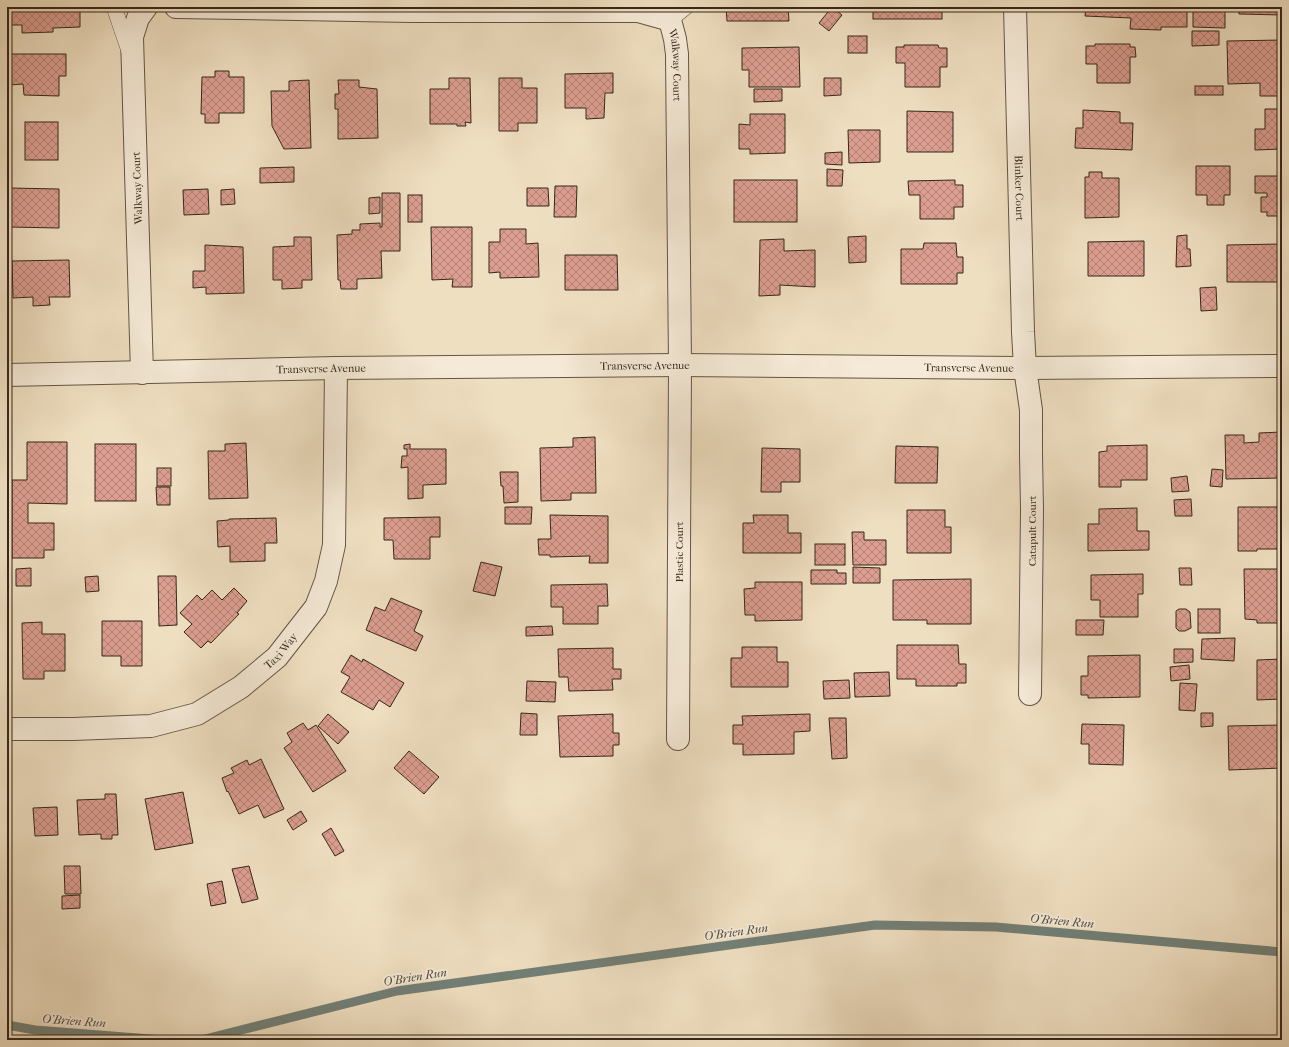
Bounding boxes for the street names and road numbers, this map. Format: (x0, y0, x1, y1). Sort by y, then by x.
street label: Walkway Court (665, 26, 683, 102)
street label: Walkway Court (130, 151, 145, 226)
street label: Blinker Court (1012, 155, 1026, 221)
street label: Transverse Avenue (600, 359, 690, 373)
street label: Transverse Avenue (924, 361, 1014, 375)
street label: Transverse Avenue (276, 362, 366, 376)
street label: Catapult Court (1026, 496, 1039, 566)
street label: Plastic Court (673, 521, 686, 582)
street label: Taxi Way (262, 630, 301, 672)

